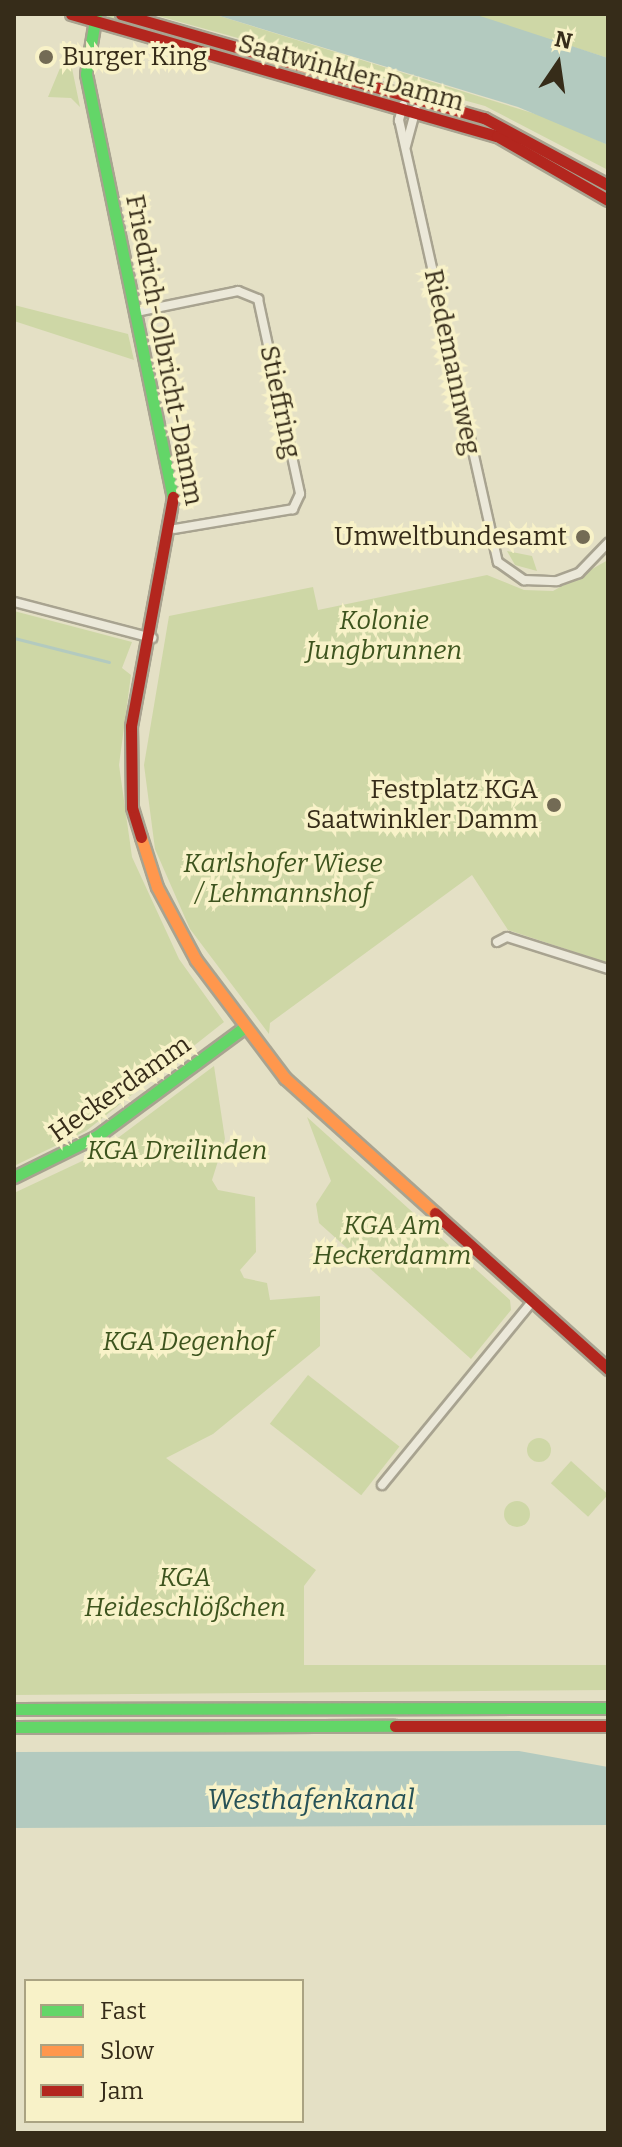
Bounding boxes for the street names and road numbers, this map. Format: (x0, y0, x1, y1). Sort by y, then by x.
street label: Saatwinkler Damm (235, 28, 467, 118)
street label: Friedrich-Olbricht-Damm (119, 192, 209, 508)
street label: Riedemannweg (417, 266, 487, 458)
street label: Stieffring (253, 343, 307, 461)
street label: Heckerdamm (43, 1029, 197, 1149)

